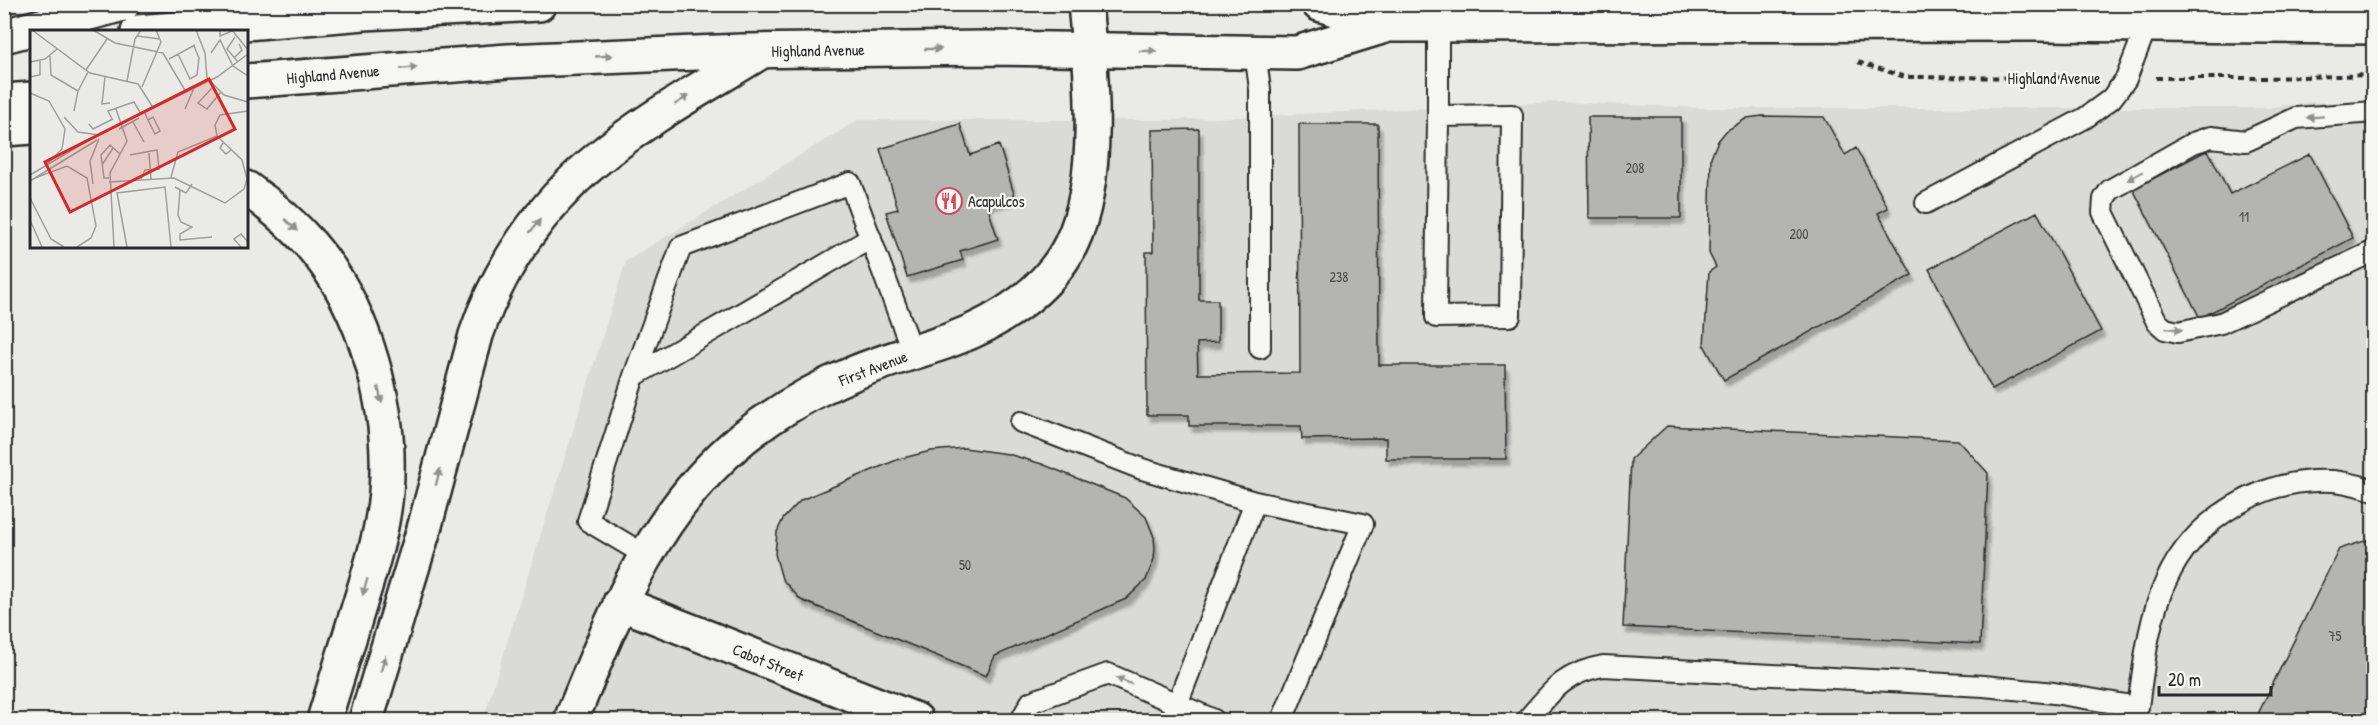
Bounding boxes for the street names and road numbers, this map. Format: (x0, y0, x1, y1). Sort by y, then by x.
street label: Highland Avenue (771, 38, 865, 62)
street label: Highland Avenue (286, 59, 381, 89)
street label: Highland Avenue (2007, 67, 2101, 89)
street label: First Avenue (835, 345, 911, 391)
street label: Cabot Street (729, 638, 807, 686)

